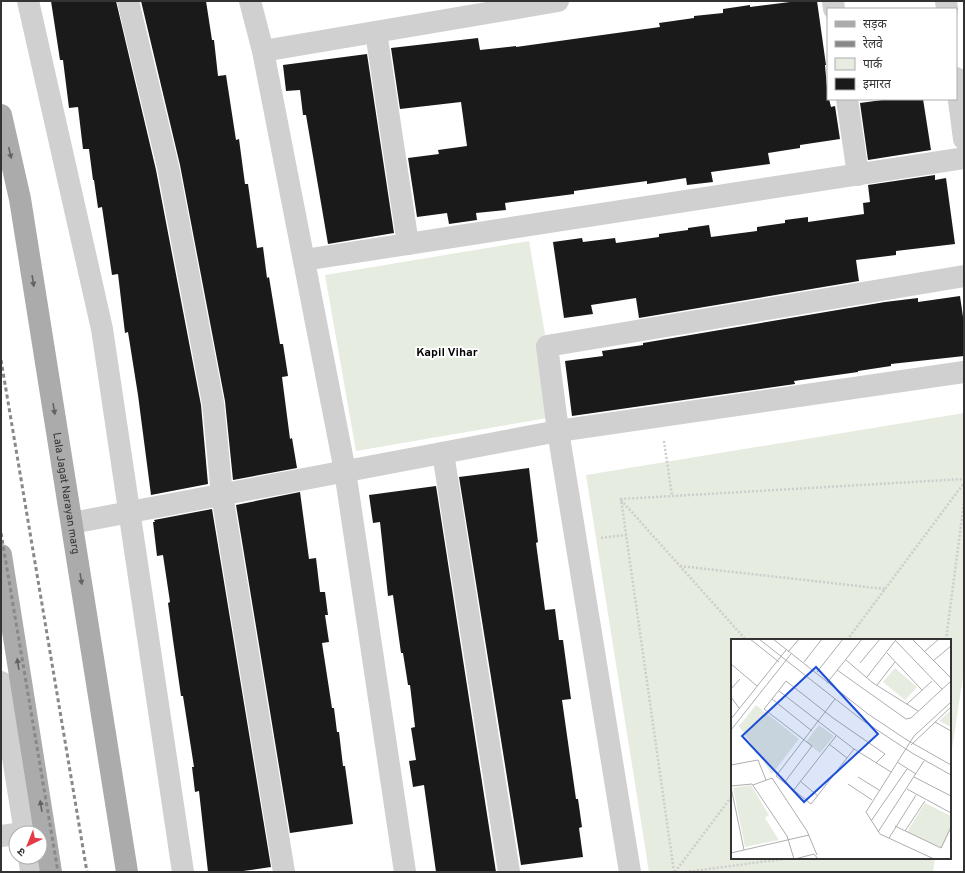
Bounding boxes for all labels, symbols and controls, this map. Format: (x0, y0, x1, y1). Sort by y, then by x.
legend (827, 8, 957, 100)
text: सड़क (863, 17, 888, 33)
text: रेलवे (863, 36, 883, 53)
text: पार्क (863, 57, 883, 73)
text: इमारत (863, 77, 892, 93)
one-way arrow (7, 147, 13, 159)
one-way arrow (30, 275, 36, 287)
district label: Kapil Vihar (416, 345, 478, 361)
one-way arrow (51, 403, 57, 415)
street label: Lala Jagat Narayan marg (49, 432, 82, 555)
one-way arrow (78, 573, 84, 585)
inset map (731, 639, 951, 859)
one-way arrow (15, 658, 21, 670)
one-way arrow (38, 800, 44, 812)
north arrow (8, 825, 48, 865)
text: उ (14, 844, 29, 859)

